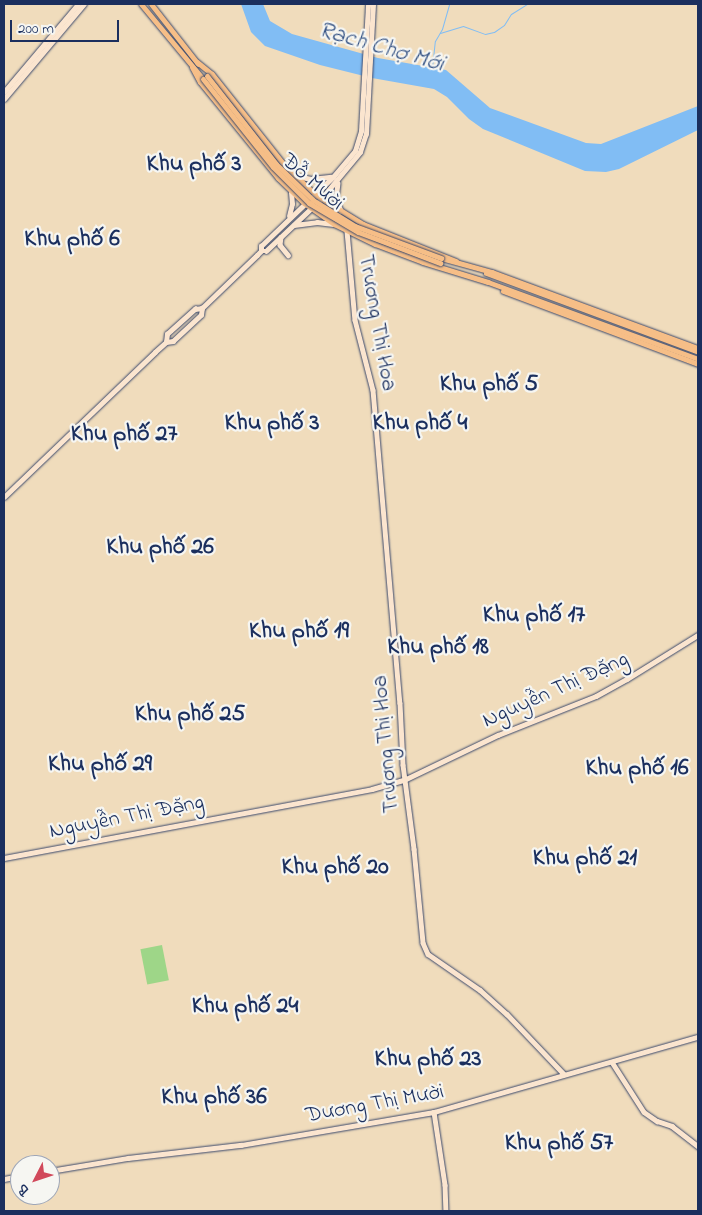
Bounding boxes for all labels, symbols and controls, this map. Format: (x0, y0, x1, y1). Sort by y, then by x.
scale bar (12, 10, 121, 42)
water label: Rạch Chợ Mới (315, 16, 447, 80)
text: 200 m (18, 18, 54, 40)
street label: Đỗ Mười (275, 149, 349, 217)
district label: Khu phố 3 (147, 151, 241, 179)
district label: Khu phố 6 (24, 226, 120, 254)
street label: Trương Thị Hoa (351, 253, 401, 393)
district label: Khu phố 5 (440, 371, 538, 399)
district label: Khu phố 3 (225, 410, 319, 438)
district label: Khu phố 4 (373, 410, 467, 438)
district label: Khu phố 27 (71, 421, 177, 449)
district label: Khu phố 26 (106, 534, 214, 562)
district label: Khu phố 17 (483, 602, 585, 630)
district label: Khu phố 19 (249, 618, 349, 646)
district label: Khu phố 18 (387, 634, 489, 662)
street label: Nguyễn Thị Đặng (479, 647, 633, 735)
street label: Trương Thị Hoa (368, 674, 406, 814)
district label: Khu phố 25 (135, 701, 245, 729)
district label: Khu phố 29 (48, 751, 152, 779)
district label: Khu phố 16 (585, 755, 689, 783)
street label: Nguyễn Thị Đặng (47, 790, 207, 846)
district label: Khu phố 21 (533, 845, 637, 873)
district label: Khu phố 20 (281, 854, 389, 882)
district label: Khu phố 24 (192, 993, 298, 1021)
district label: Khu phố 23 (375, 1046, 481, 1074)
street label: Dương Thị Mười (304, 1080, 446, 1130)
district label: Khu phố 36 (161, 1084, 267, 1112)
district label: Khu phố 57 (505, 1130, 613, 1158)
north arrow (10, 1155, 60, 1205)
text: B (13, 1179, 35, 1200)

